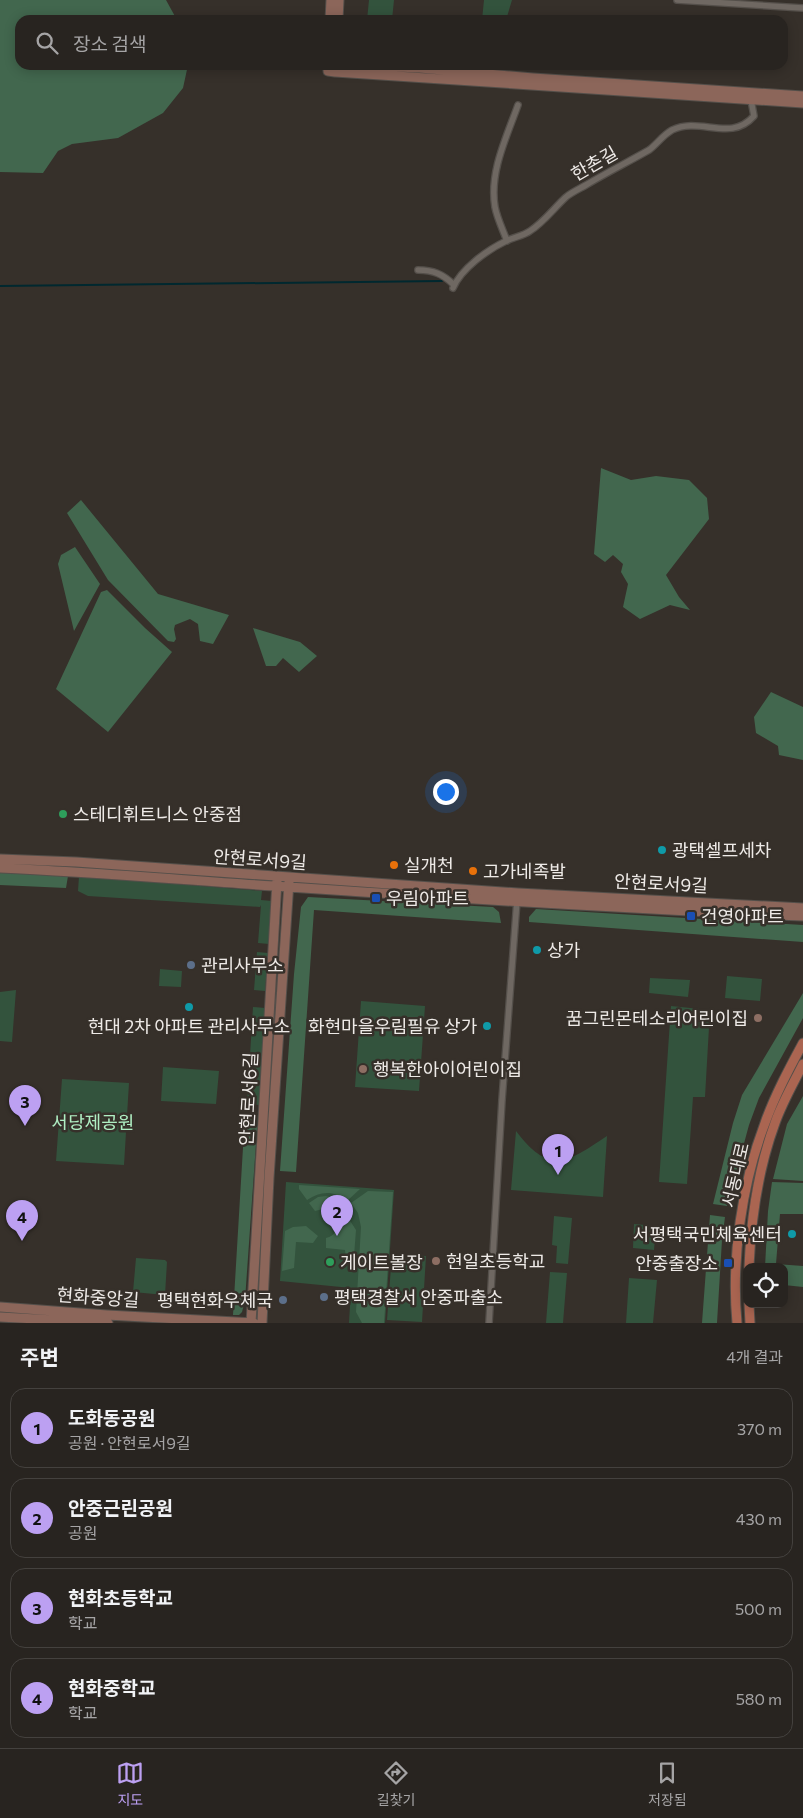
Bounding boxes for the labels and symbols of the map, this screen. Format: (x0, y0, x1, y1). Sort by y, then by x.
street label: 한촌길 (567, 141, 621, 185)
your location (433, 779, 459, 805)
place label: 스테디휘트니스 안중점 (73, 803, 242, 825)
marker: 스테디휘트니스 안중점 (57, 808, 69, 820)
place label: 광택셀프세차 (672, 839, 772, 861)
marker: 광택셀프세차 (656, 844, 668, 856)
street label: 안현로서9길 (212, 845, 308, 873)
place label: 실개천 (404, 854, 454, 876)
marker: 실개천 (388, 859, 400, 871)
place label: 고가네족발 (483, 860, 566, 882)
marker: 고가네족발 (467, 865, 479, 877)
street label: 안현로서9길 (614, 870, 708, 896)
place label: 우림아파트 (386, 887, 469, 909)
marker: 우림아파트 (370, 892, 382, 904)
place label: 건영아파트 (701, 905, 784, 927)
marker: 건영아파트 (685, 910, 697, 922)
place label: 상가 (547, 939, 581, 961)
marker: 상가 (531, 944, 543, 956)
place label: 관리사무소 (201, 954, 284, 976)
marker: 관리사무소 (185, 959, 197, 971)
marker: 현대 2차 아파트 관리사무소 (183, 1001, 195, 1013)
place label: 꿈그린몬테소리어린이집 (566, 1007, 748, 1029)
marker: 꿈그린몬테소리어린이집 (752, 1012, 764, 1024)
place label: 현대 2차 아파트 관리사무소 (88, 1015, 290, 1037)
place label: 화현마을우림필유 상가 (308, 1015, 477, 1037)
marker: 화현마을우림필유 상가 (481, 1020, 493, 1032)
street label: 안현로서6길 (235, 1052, 261, 1146)
place label: 행복한아이어린이집 (373, 1058, 522, 1080)
marker: 행복한아이어린이집 (357, 1063, 369, 1075)
pin: 3 (9, 1085, 41, 1126)
park label: 서당제공원 (52, 1111, 134, 1133)
pin: 1 (542, 1134, 574, 1175)
street label: 서동대로 (717, 1140, 753, 1210)
pin: 2 (321, 1195, 353, 1236)
pin: 4 (6, 1200, 38, 1241)
place label: 서평택국민체육센터 (633, 1223, 782, 1245)
marker: 서평택국민체육센터 (786, 1228, 798, 1240)
place label: 현일초등학교 (446, 1250, 545, 1272)
place label: 게이트볼장 (340, 1251, 423, 1273)
place label: 안중출장소 (635, 1252, 718, 1274)
marker: 현일초등학교 (430, 1255, 442, 1267)
marker: 게이트볼장 (324, 1256, 336, 1268)
marker: 안중출장소 (722, 1257, 734, 1269)
street label: 현화중앙길 (56, 1283, 140, 1311)
place label: 평택경찰서 안중파출소 (334, 1286, 503, 1308)
place label: 평택현화우체국 (157, 1289, 273, 1311)
marker: 평택경찰서 안중파출소 (318, 1291, 330, 1303)
marker: 평택현화우체국 (277, 1294, 289, 1306)

